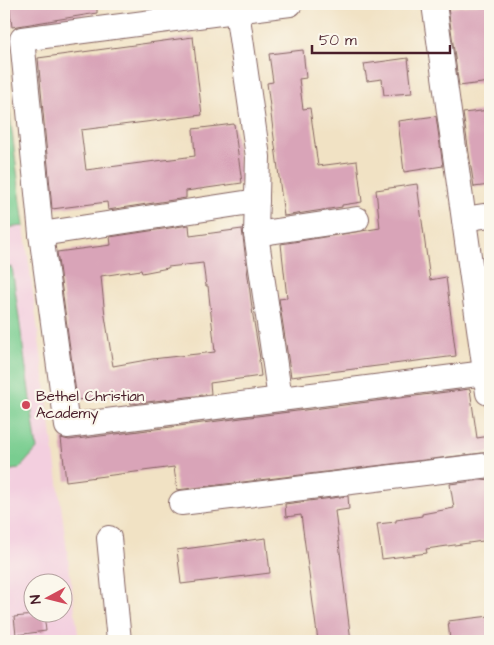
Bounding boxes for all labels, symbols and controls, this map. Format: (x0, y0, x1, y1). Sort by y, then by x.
scale bar (312, 22, 449, 54)
text: 50 m (319, 30, 357, 51)
place label: Bethel Christian Academy (36, 386, 145, 425)
marker: Bethel Christian Academy (20, 399, 32, 411)
north arrow (22, 572, 72, 622)
text: N (26, 594, 47, 605)

